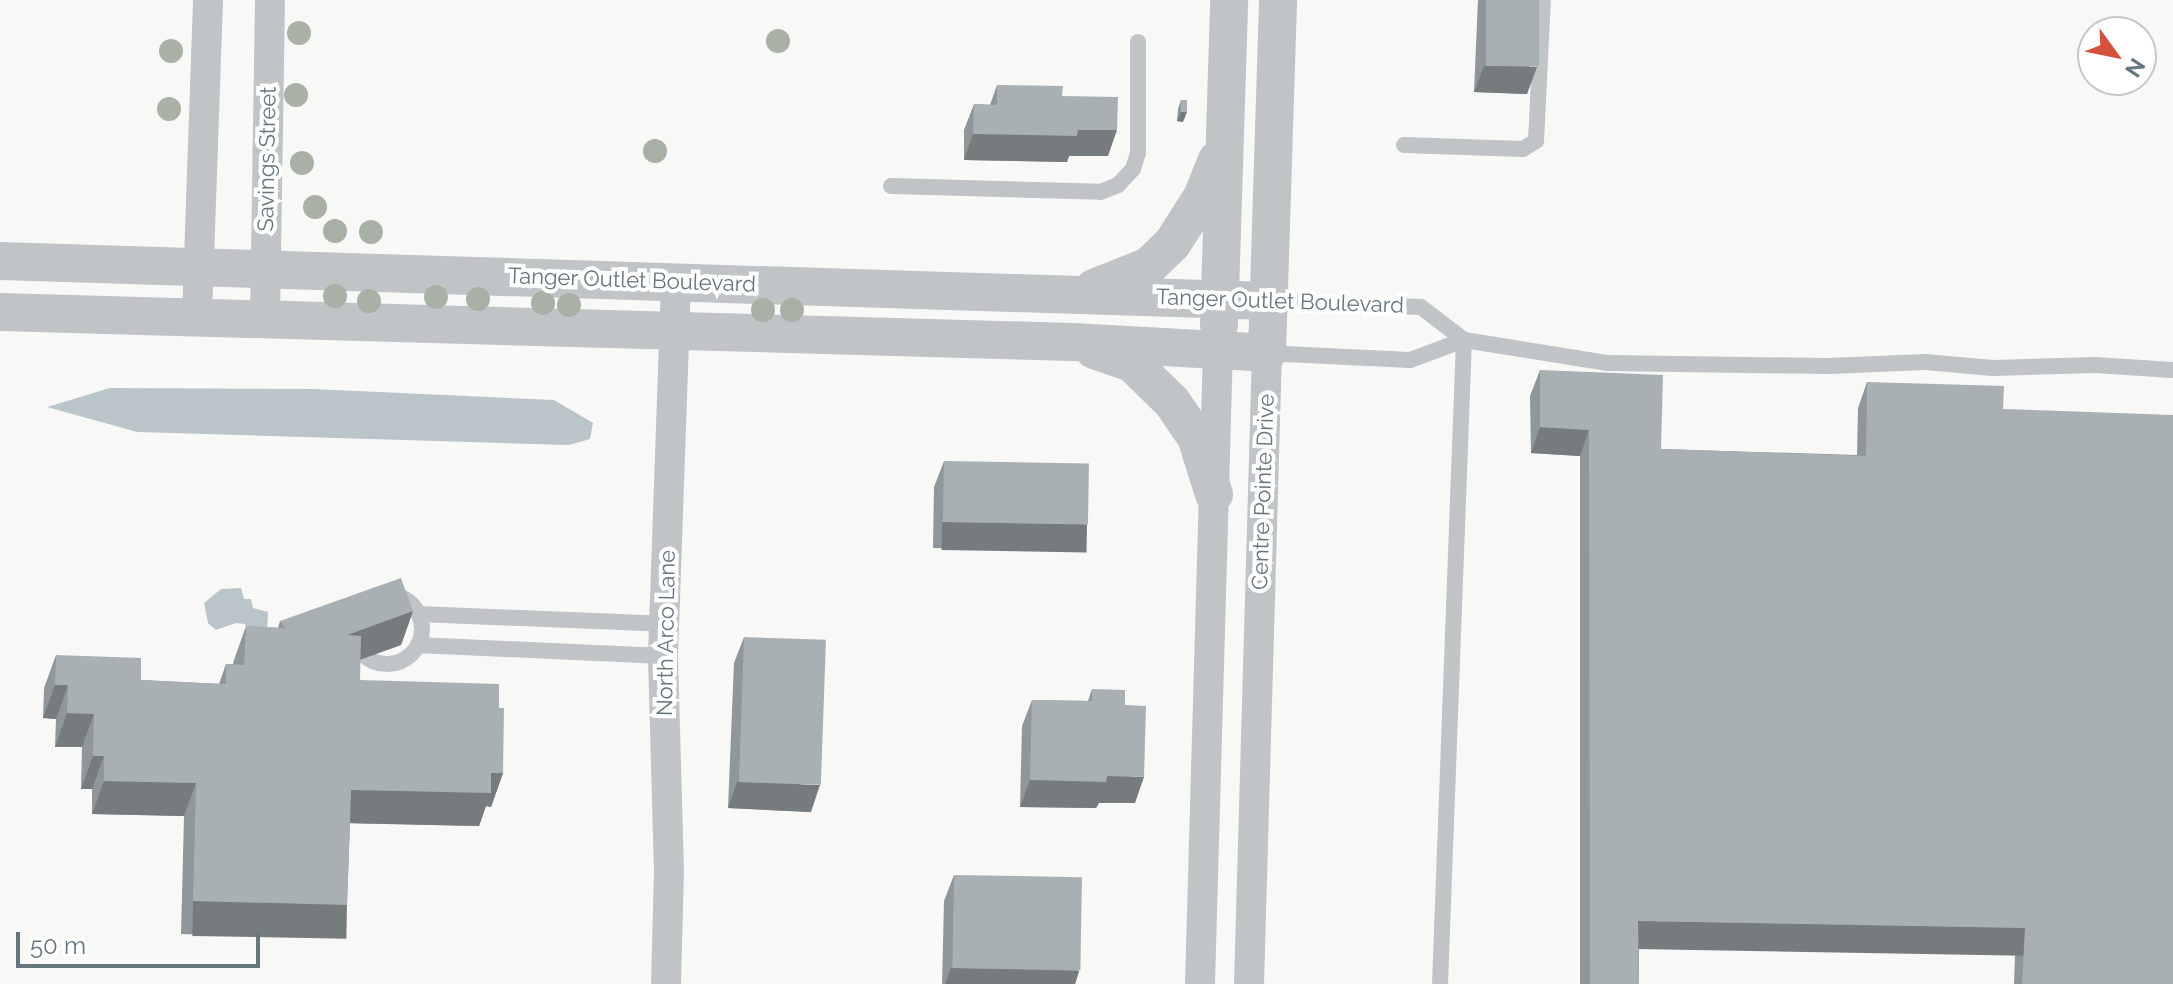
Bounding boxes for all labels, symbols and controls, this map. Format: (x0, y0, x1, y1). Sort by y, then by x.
north arrow (2077, 16, 2157, 96)
text: N (2120, 54, 2151, 82)
street label: Savings Street (253, 86, 281, 232)
street label: Tanger Outlet Boulevard (507, 262, 757, 298)
street label: Tanger Outlet Boulevard (1155, 283, 1405, 319)
street label: Centre Pointe Drive (1246, 393, 1280, 591)
street label: North Arco Lane (651, 549, 681, 717)
scale bar (20, 916, 264, 966)
text: 50 m (30, 931, 86, 960)

